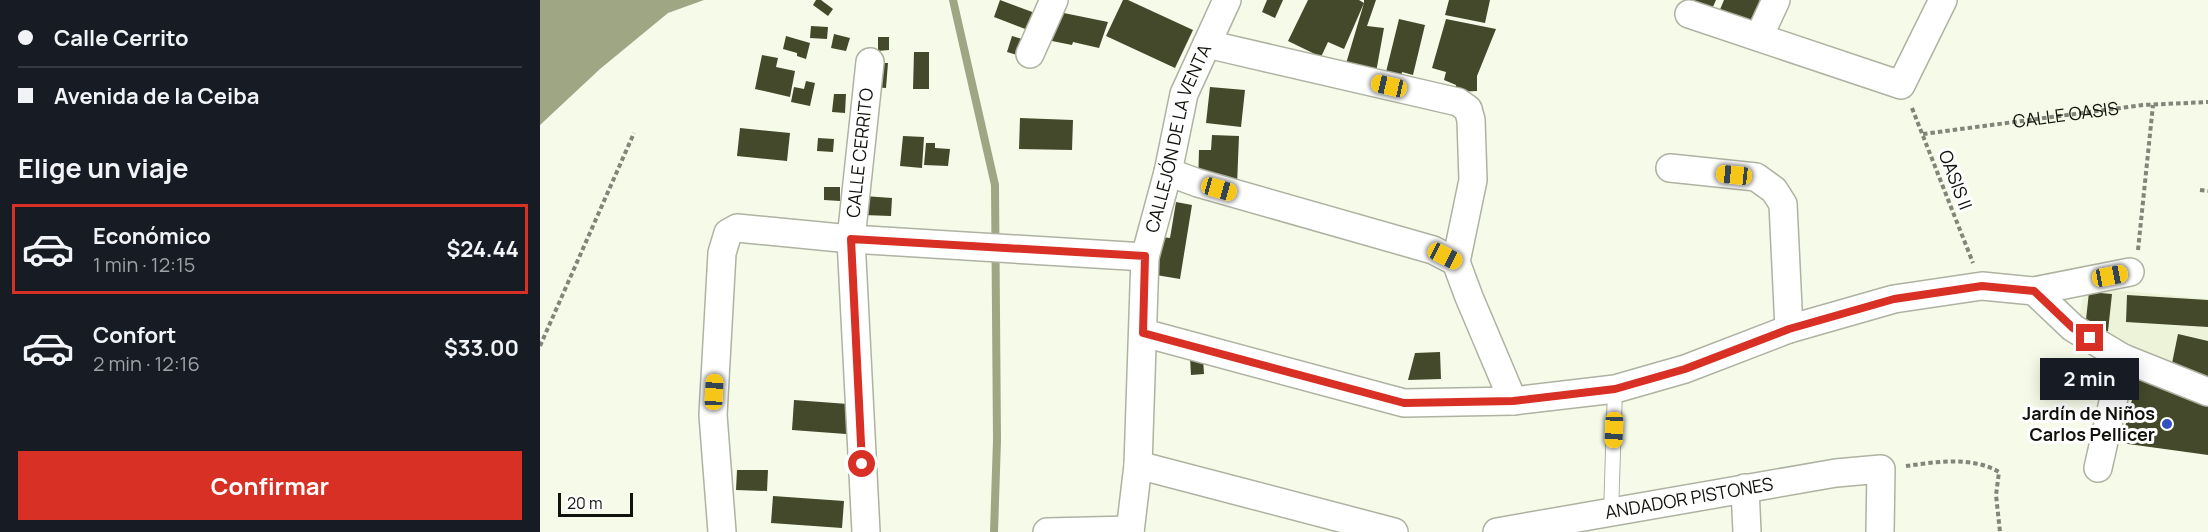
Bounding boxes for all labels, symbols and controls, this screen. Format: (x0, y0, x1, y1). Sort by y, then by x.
text: Calle Cerrito (54, 23, 189, 53)
street label: CALLEJÓN DE LA VENTA (1139, 39, 1216, 235)
car (1369, 73, 1409, 99)
text: Avenida de la Ceiba (54, 81, 259, 111)
street label: CALLE CERRITO (840, 87, 878, 219)
street label: CALLE OASIS (2011, 95, 2120, 133)
street label: OASIS II (1934, 146, 1978, 213)
text: Elige un viaje (18, 149, 189, 186)
car (1715, 164, 1753, 186)
car (1199, 175, 1239, 203)
text: Económico (93, 221, 211, 251)
icon: car (21, 222, 75, 276)
text: $24.44 (446, 234, 519, 264)
car (1425, 240, 1465, 272)
text: 1 min · 12:15 (93, 251, 195, 278)
car (2091, 264, 2129, 288)
text: Confort (93, 320, 176, 350)
icon: car (21, 321, 75, 375)
route end (2076, 324, 2103, 351)
text: $33.00 (444, 333, 519, 363)
text: 2 min · 12:16 (93, 350, 200, 377)
callout: 2 min (2040, 359, 2140, 401)
text: 2 min (2063, 365, 2116, 392)
car (704, 374, 724, 410)
place label: Jardín de Niños Carlos Pellicer (2022, 401, 2155, 446)
car (1604, 412, 1624, 448)
marker: Jardín de Niños Carlos Pellicer (2160, 417, 2174, 431)
route start (848, 450, 875, 477)
button: Confirmar (18, 451, 522, 520)
street label: ANDADOR PISTONES (1603, 471, 1775, 524)
scale bar (558, 490, 633, 518)
text: 20 m (567, 492, 603, 514)

